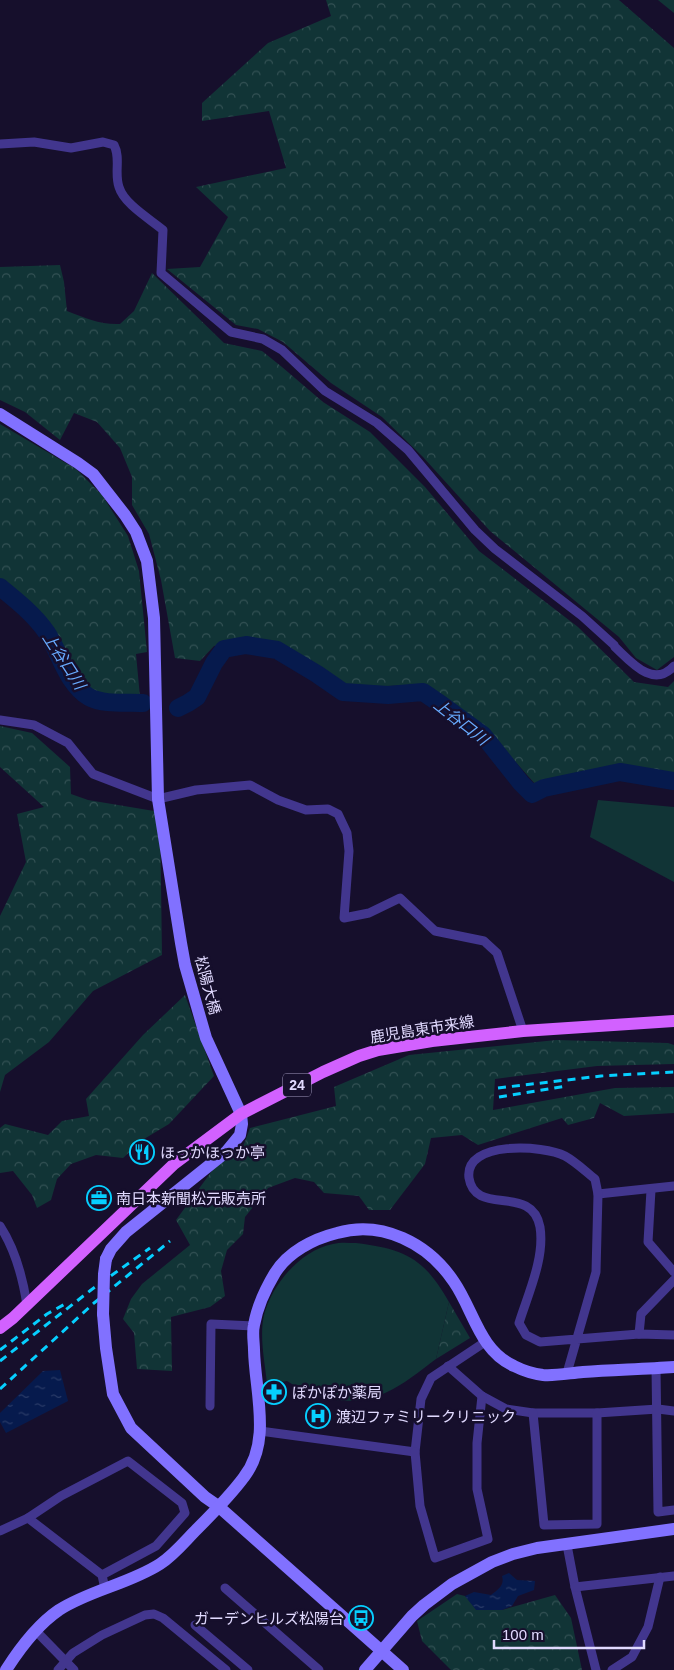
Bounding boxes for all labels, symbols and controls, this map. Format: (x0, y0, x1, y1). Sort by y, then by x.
water label: 上谷口川 (39, 630, 90, 694)
water label: 上谷口川 (431, 696, 493, 750)
street label: 松陽大橋 (192, 954, 224, 1016)
street label: 鹿児島東市来線 (369, 1012, 475, 1046)
road number: 24 (283, 1074, 311, 1096)
restaurant icon: ほっかほっか亭 (129, 1139, 155, 1165)
place label: ほっかほっか亭 (160, 1144, 265, 1161)
office icon: 南日本新聞松元販売所 (86, 1185, 112, 1211)
place label: 南日本新聞松元販売所 (116, 1190, 266, 1207)
pharmacy icon: ぽかぽか薬局 (261, 1379, 287, 1405)
place label: ぽかぽか薬局 (292, 1384, 382, 1401)
hospital icon: 渡辺ファミリークリニック (305, 1403, 331, 1429)
place label: 渡辺ファミリークリニック (336, 1408, 516, 1425)
bus stop icon: ガーデンヒルズ松陽台 (348, 1605, 374, 1631)
place label: ガーデンヒルズ松陽台 (194, 1610, 344, 1627)
scale bar (494, 1618, 644, 1650)
text: 100 m (502, 1626, 544, 1643)

